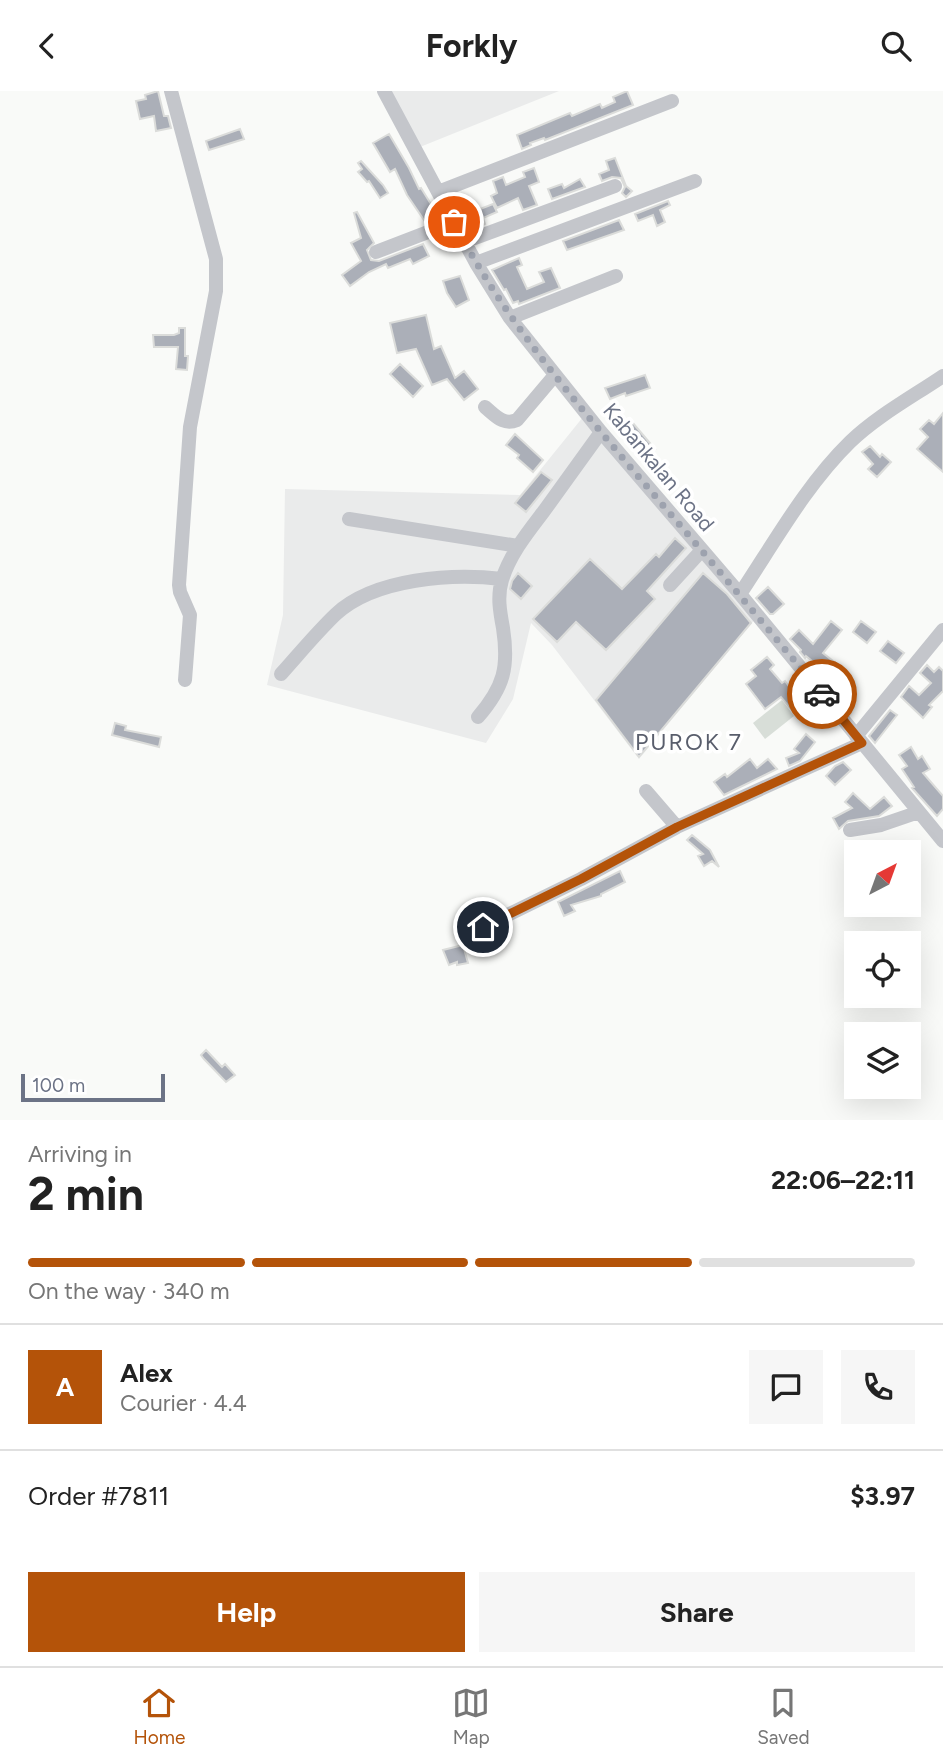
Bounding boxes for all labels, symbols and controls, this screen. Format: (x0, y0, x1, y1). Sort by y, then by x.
icon: back (28, 27, 66, 65)
text: Forkly (426, 27, 517, 65)
icon: search (877, 27, 915, 65)
pin (424, 192, 484, 252)
icon: bag (435, 203, 473, 241)
street label: Kabankalan Road (598, 398, 720, 536)
courier (787, 659, 857, 729)
icon: car (803, 675, 841, 713)
district label: PUROK 7 (635, 728, 743, 756)
north arrow (844, 840, 920, 917)
map controls (844, 840, 921, 1099)
pin (453, 897, 513, 957)
icon: home (464, 908, 502, 946)
button: locate (844, 931, 921, 1008)
button: layers (844, 1022, 921, 1099)
scale bar (21, 1071, 164, 1103)
text: 100 m (32, 1074, 85, 1097)
text: Arriving in (28, 1140, 132, 1168)
text: 22:06–22:11 (771, 1164, 915, 1196)
text: 2 min (28, 1166, 144, 1222)
text: On the way · 340 m (28, 1277, 230, 1305)
button: chat (749, 1350, 823, 1424)
button: phone (841, 1350, 915, 1424)
text: Alex (120, 1357, 173, 1389)
text: A (56, 1371, 74, 1403)
text: Courier · 4.4 (120, 1389, 247, 1417)
text: Order #7811 (28, 1480, 169, 1512)
text: $3.97 (850, 1480, 915, 1512)
button: Help (28, 1572, 465, 1652)
button: Share (479, 1572, 915, 1652)
tab: Home (133, 1684, 185, 1749)
tab: Map (452, 1684, 490, 1749)
tab: Saved (757, 1684, 810, 1749)

